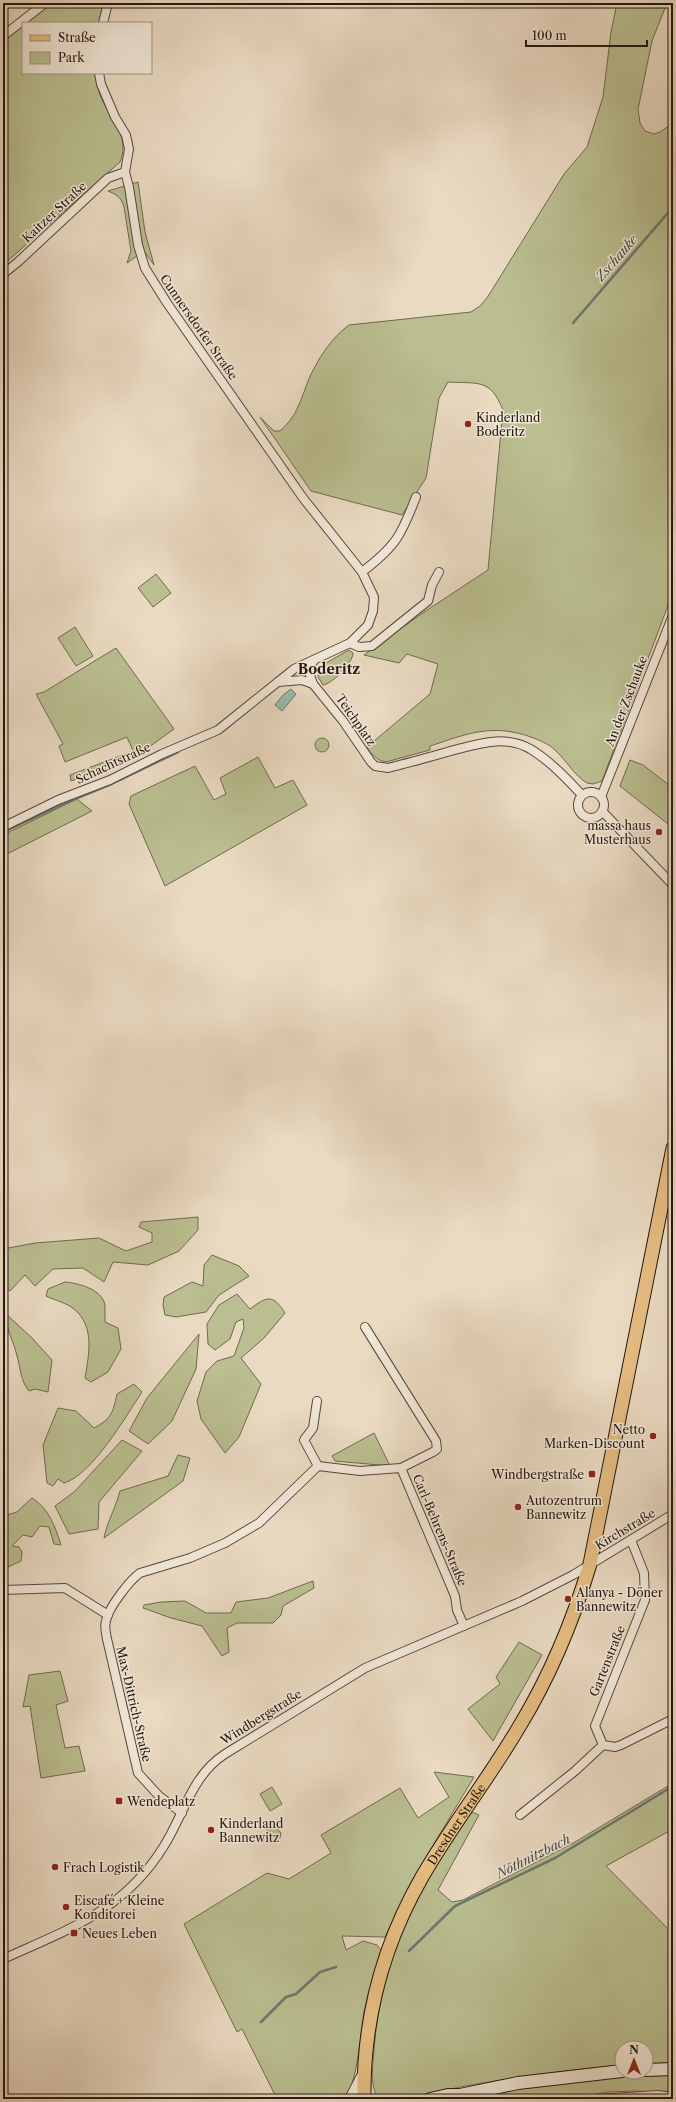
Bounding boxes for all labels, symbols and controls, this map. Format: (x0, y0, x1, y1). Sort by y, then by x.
legend (22, 22, 152, 74)
scale bar (526, 22, 647, 48)
text: 100 m (532, 28, 567, 43)
text: Straße (58, 30, 96, 45)
text: Park (58, 50, 85, 65)
street label: Kaitzer Straße (19, 178, 89, 246)
water label: Zschauke (591, 231, 641, 285)
street label: Cunnersdorfer Straße (157, 271, 241, 383)
place label: Kinderland Boderitz (476, 410, 541, 439)
marker: Kinderland Boderitz (463, 419, 473, 429)
street label: An der Zschauke (601, 653, 650, 749)
district label: Boderitz (298, 660, 360, 678)
street label: Teichplatz (333, 691, 379, 749)
street label: Schachtstraße (73, 739, 153, 787)
place label: massa haus Musterhaus (584, 818, 651, 847)
marker: massa haus Musterhaus (654, 827, 664, 837)
place label: Netto Marken-Discount (544, 1422, 646, 1451)
marker: Netto Marken-Discount (648, 1431, 658, 1441)
place label: Windbergstraße (490, 1467, 584, 1482)
marker: Windbergstraße (587, 1469, 597, 1479)
street label: Carl-Behrens-Straße (410, 1472, 470, 1588)
place label: Autozentrum Bannewitz (525, 1493, 602, 1522)
marker: Autozentrum Bannewitz (513, 1502, 523, 1512)
street label: Kirchstraße (592, 1505, 658, 1553)
place label: Alanya - Döner Bannewitz (575, 1585, 663, 1614)
marker: Alanya - Döner Bannewitz (563, 1594, 573, 1604)
street label: Gartenstraße (586, 1623, 628, 1699)
street label: Max-Dittrich-Straße (113, 1645, 155, 1763)
street label: Windbergstraße (217, 1686, 305, 1748)
street label: Dresdner Straße (424, 1780, 488, 1867)
place label: Wendeplatz (126, 1794, 195, 1809)
marker: Wendeplatz (114, 1796, 124, 1806)
place label: Kinderland Bannewitz (219, 1816, 284, 1845)
marker: Kinderland Bannewitz (206, 1825, 216, 1835)
water label: Nöthnitzbach (492, 1830, 573, 1882)
place label: Frach Logistik (63, 1860, 145, 1875)
marker: Frach Logistik (50, 1862, 60, 1872)
place label: Eiscafé + Kleine Konditorei (74, 1893, 165, 1922)
marker: Eiscafé + Kleine Konditorei (61, 1902, 71, 1912)
place label: Neues Leben (82, 1926, 157, 1941)
marker: Neues Leben (69, 1928, 79, 1938)
north arrow (614, 2040, 654, 2080)
text: N (629, 2043, 639, 2057)

